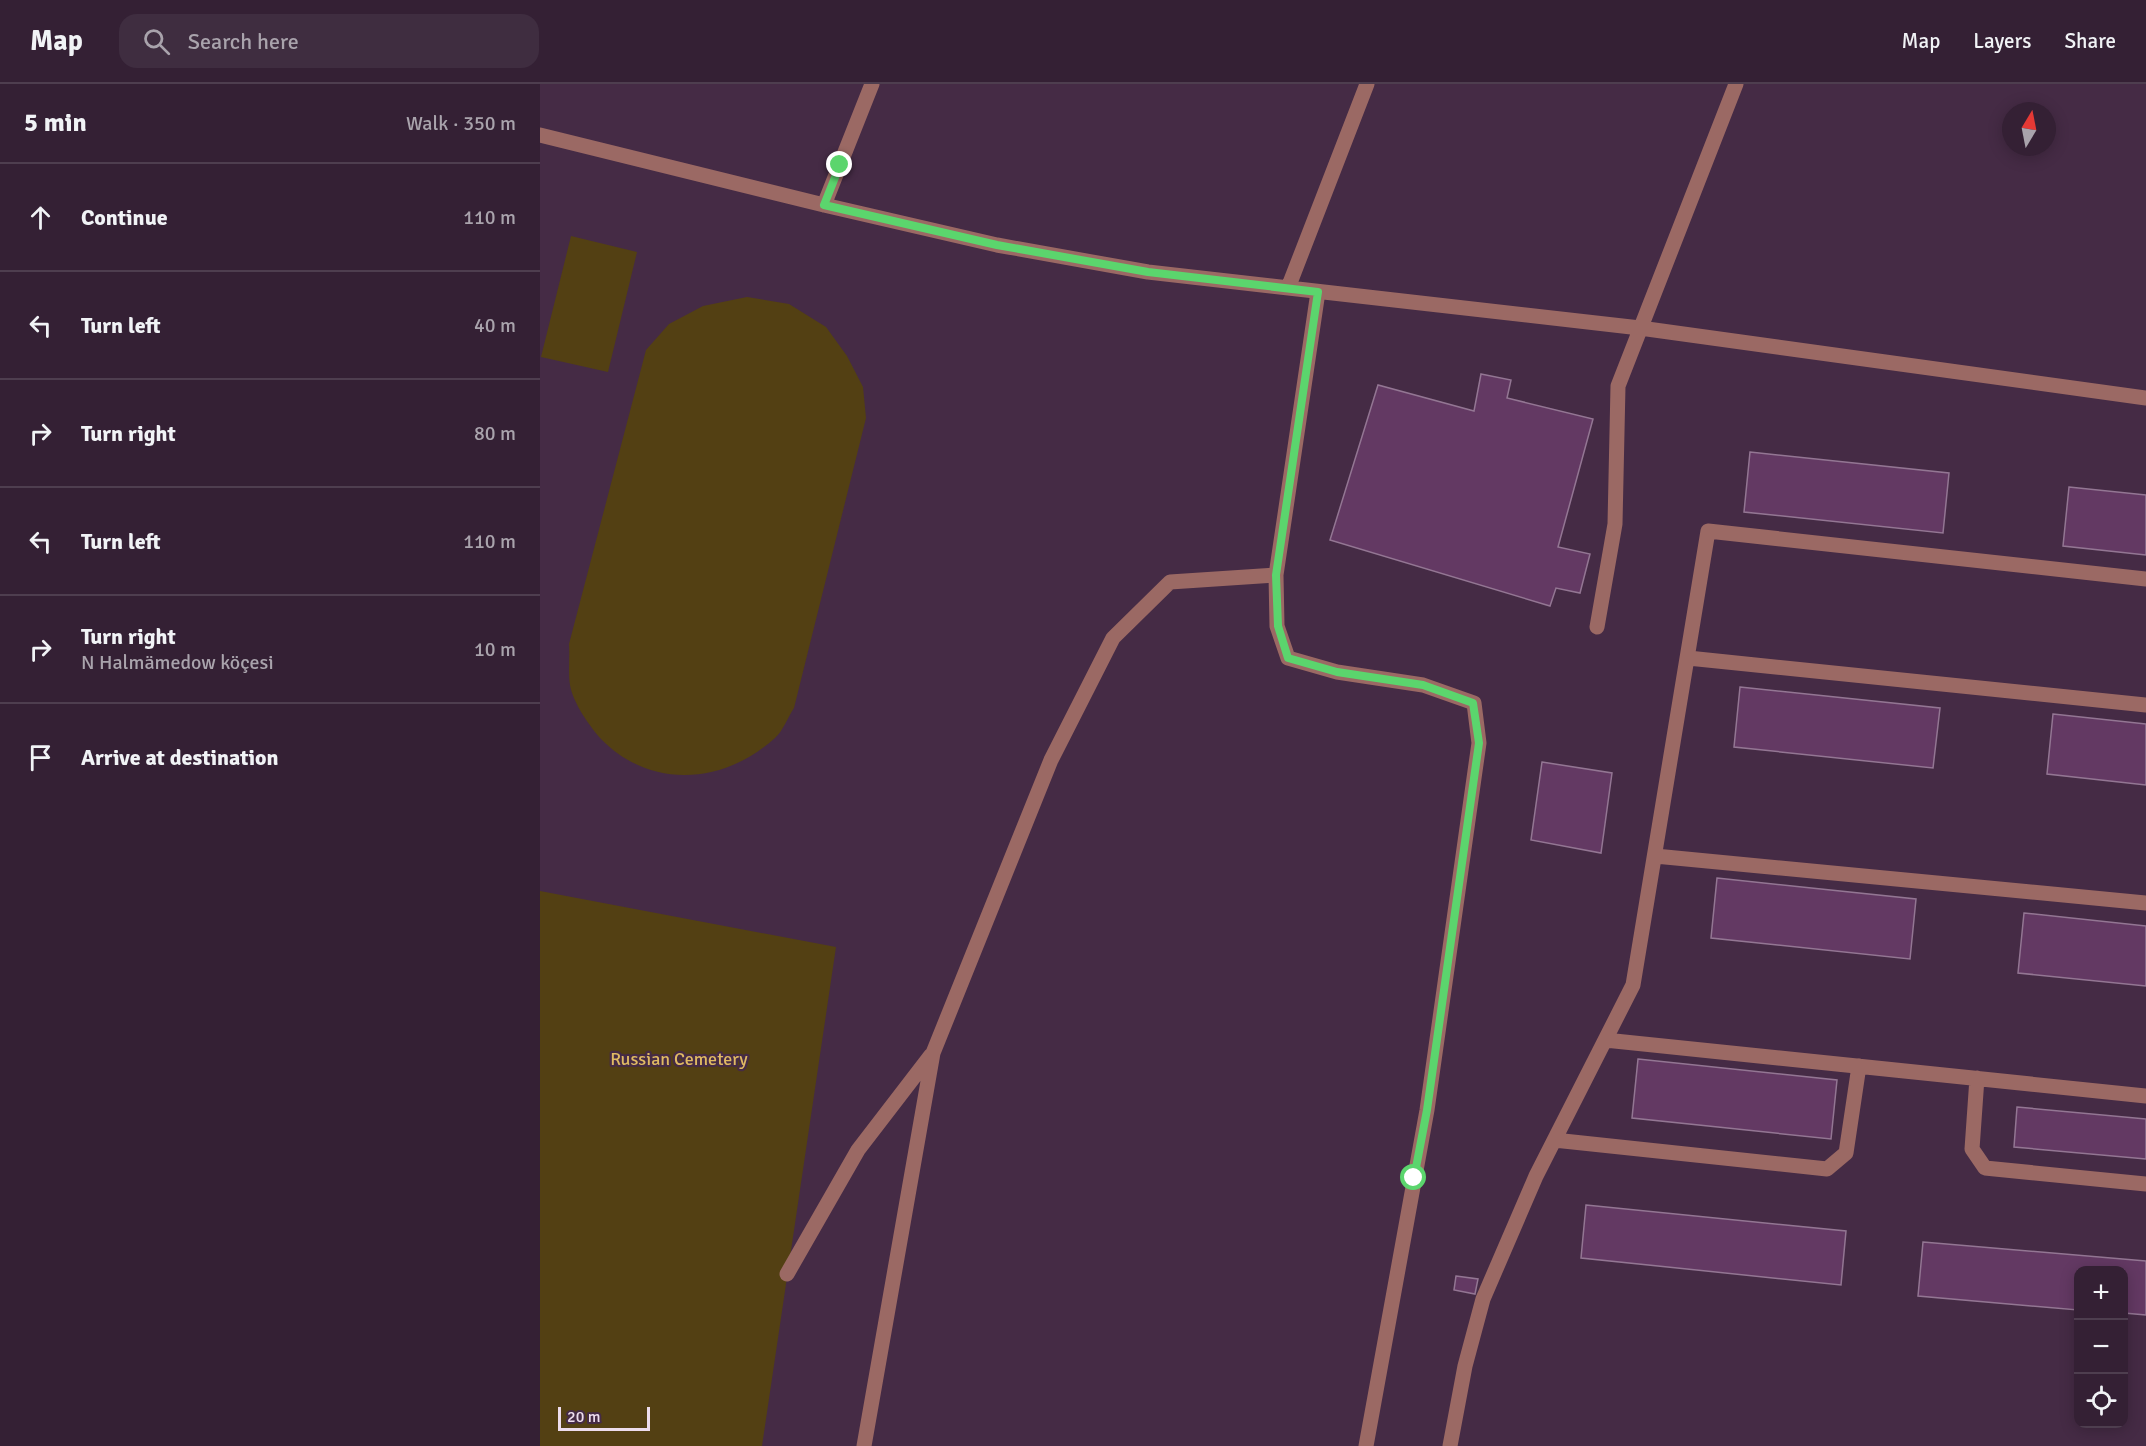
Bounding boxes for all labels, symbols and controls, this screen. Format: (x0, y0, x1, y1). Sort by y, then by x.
search box (119, 14, 539, 68)
text: Map (30, 24, 83, 58)
icon: search (140, 25, 173, 58)
text: Search here (188, 28, 299, 55)
text: Map (1902, 28, 1940, 54)
text: Layers (1973, 28, 2031, 54)
text: Share (2064, 28, 2116, 54)
north arrow (2002, 102, 2056, 156)
text: 5 min (24, 107, 87, 139)
text: Walk · 350 m (406, 111, 516, 136)
route end (826, 151, 852, 177)
icon: ahead (24, 201, 57, 234)
text: Continue (81, 204, 168, 231)
text: 110 m (463, 205, 516, 230)
icon: left (24, 309, 57, 342)
text: Turn left (81, 312, 161, 339)
text: 40 m (474, 313, 516, 338)
icon: right (24, 417, 57, 450)
text: Turn right (81, 420, 176, 447)
text: 80 m (474, 421, 516, 446)
icon: left (24, 525, 57, 558)
text: Turn left (81, 528, 161, 555)
text: 110 m (463, 529, 516, 554)
text: Turn right (81, 623, 176, 650)
icon: right (24, 633, 57, 666)
text: 10 m (474, 637, 516, 662)
text: N Halmämedow köçesi (81, 650, 274, 675)
icon: arrive (24, 741, 57, 774)
text: Arrive at destination (81, 744, 278, 771)
park label: Russian Cemetery (610, 1048, 748, 1070)
route start (1400, 1164, 1426, 1190)
map controls (2074, 1266, 2128, 1428)
button: + (2074, 1266, 2128, 1320)
button: − (2074, 1320, 2128, 1374)
button: locate (2074, 1374, 2128, 1428)
scale bar (558, 1404, 650, 1432)
text: 20 m (567, 1407, 601, 1427)

